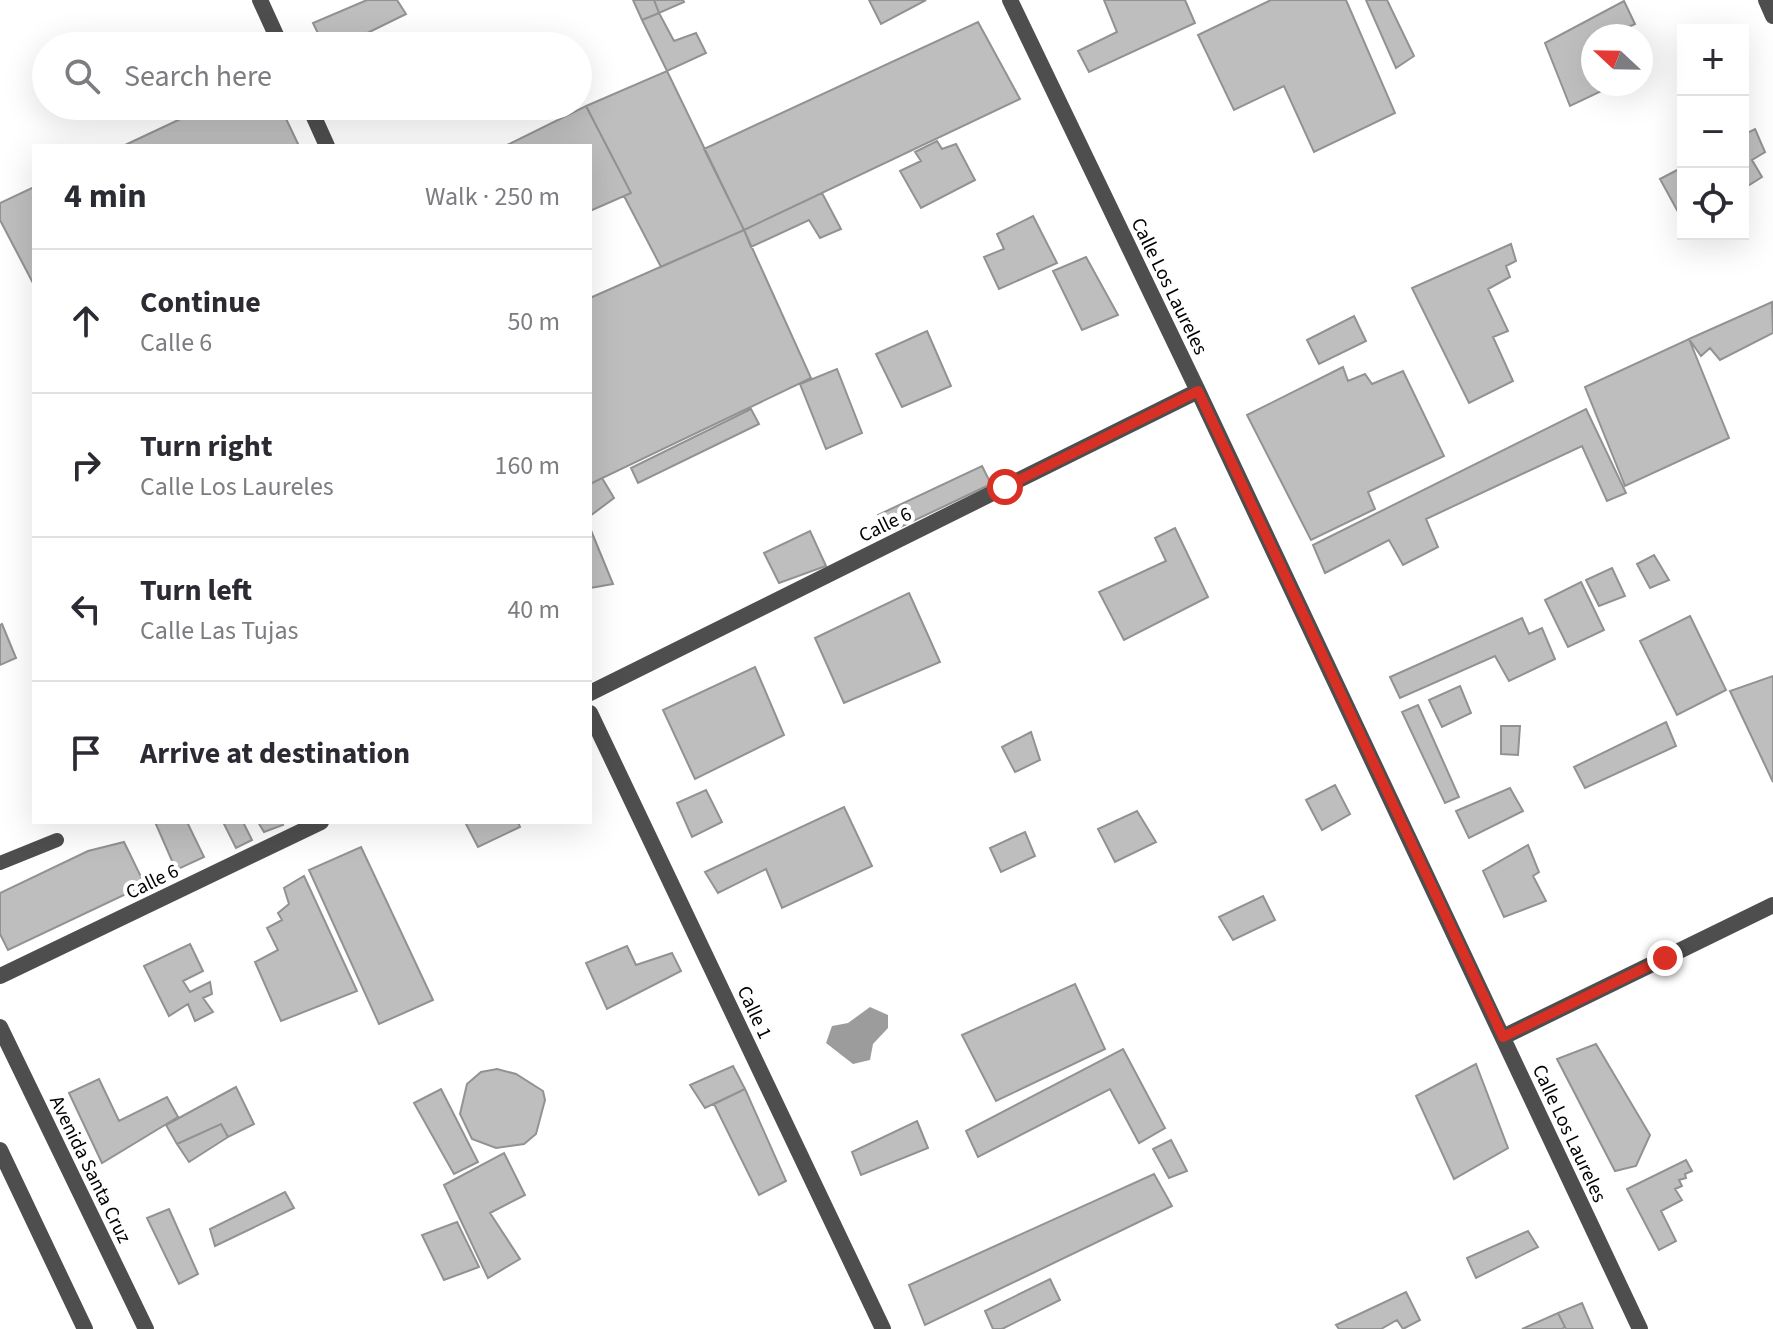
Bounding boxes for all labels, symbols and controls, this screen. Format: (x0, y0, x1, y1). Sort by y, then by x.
north arrow (1581, 24, 1653, 96)
map controls (1677, 24, 1749, 240)
button: + (1677, 24, 1749, 96)
search box (32, 32, 592, 120)
icon: search (60, 54, 104, 98)
text: Search here (124, 55, 272, 98)
button: − (1677, 96, 1749, 168)
button: locate (1677, 168, 1749, 240)
text: 4 min (64, 172, 147, 221)
text: Walk · 250 m (425, 178, 560, 215)
street label: Calle Los Laureles (1124, 213, 1214, 360)
text: Continue (140, 281, 261, 324)
icon: ahead (64, 299, 108, 343)
text: 50 m (507, 303, 560, 340)
text: Calle 6 (140, 324, 212, 361)
text: Turn right (140, 425, 272, 468)
icon: right (64, 443, 108, 487)
text: 160 m (494, 447, 560, 484)
text: Calle Los Laureles (140, 468, 334, 505)
route start (987, 469, 1023, 505)
street label: Calle 6 (854, 500, 917, 550)
text: Turn left (140, 569, 252, 612)
icon: left (64, 587, 108, 631)
text: 40 m (507, 591, 560, 628)
text: Calle Las Tujas (140, 612, 298, 649)
icon: arrive (64, 731, 108, 775)
text: Arrive at destination (140, 732, 410, 775)
street label: Calle 6 (121, 857, 184, 907)
route end (1647, 940, 1683, 976)
street label: Calle 1 (730, 981, 779, 1044)
street label: Calle Los Laureles (1525, 1060, 1613, 1207)
street label: Avenida Santa Cruz (42, 1091, 138, 1248)

